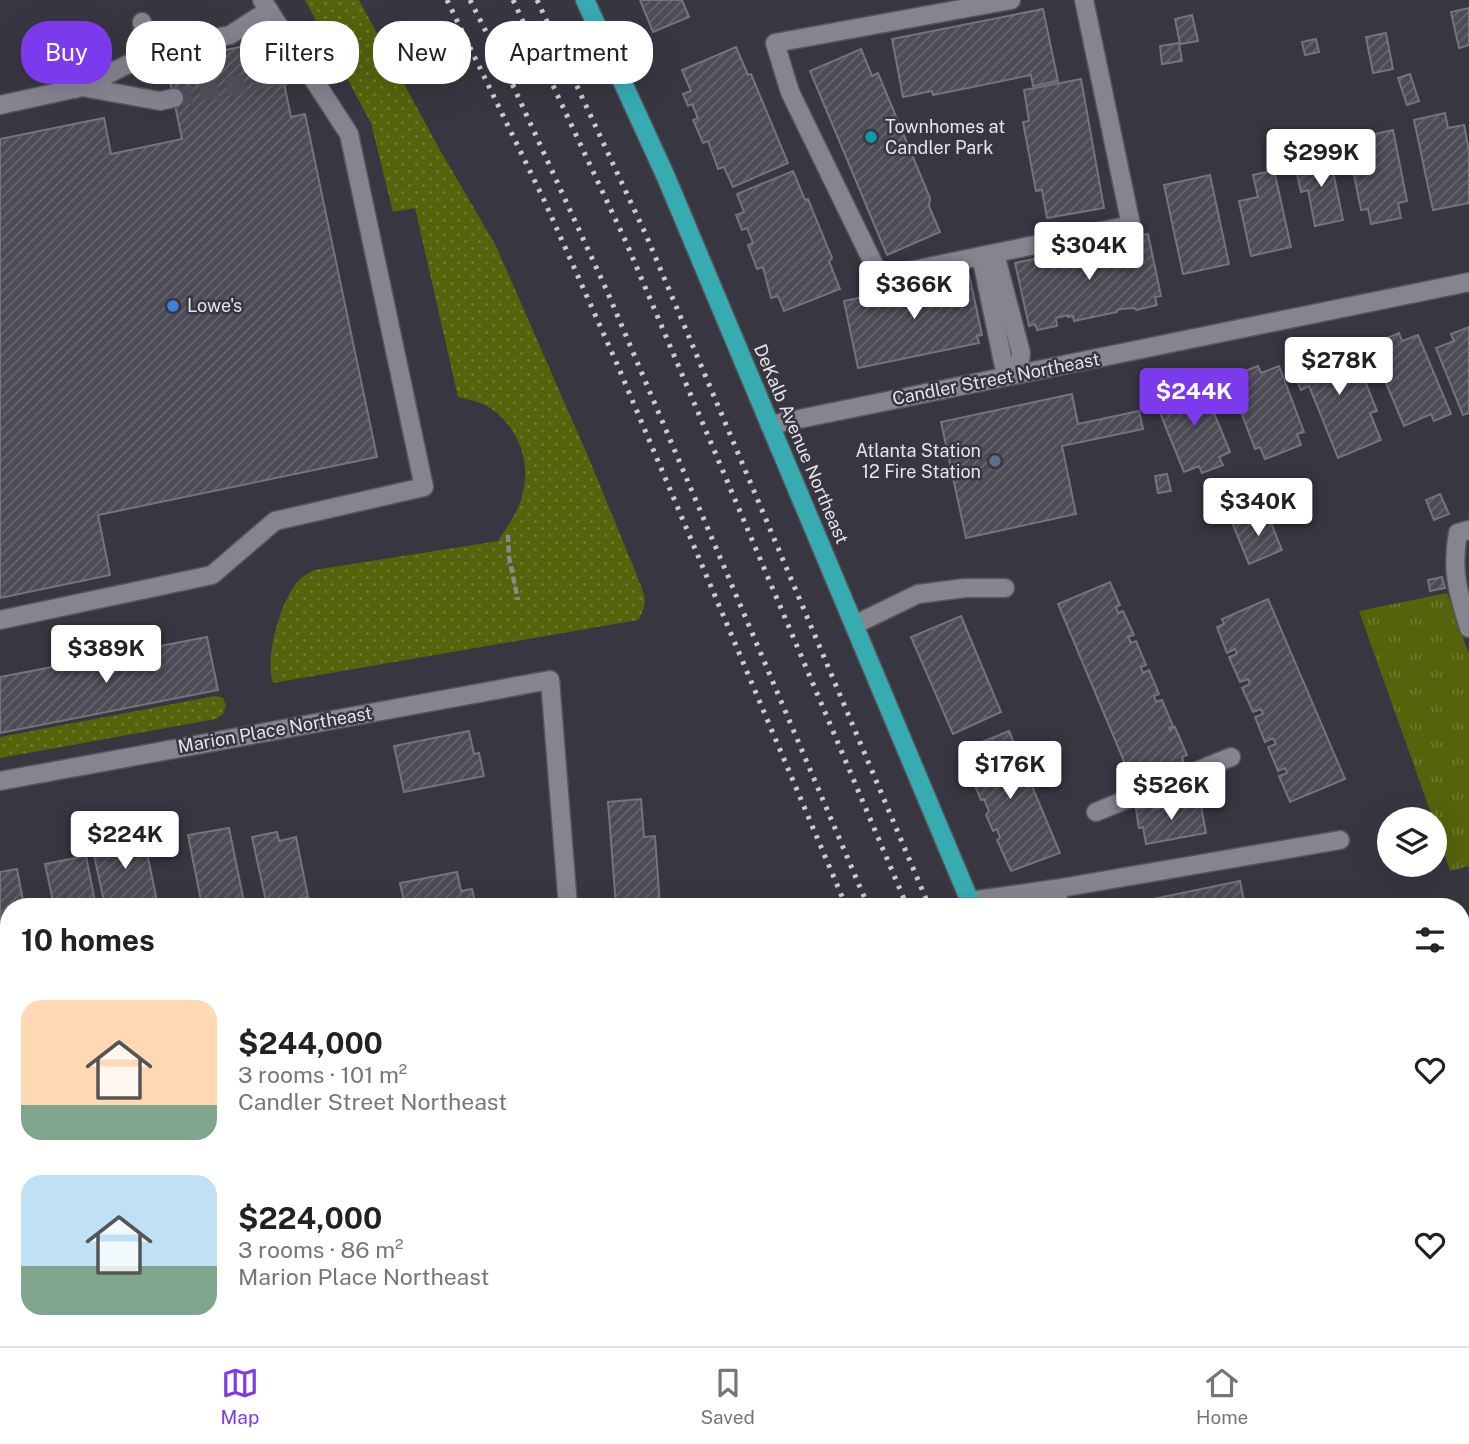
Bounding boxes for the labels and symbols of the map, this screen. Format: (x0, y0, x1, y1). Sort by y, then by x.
place label: Townhomes at Candler Park (885, 116, 1005, 158)
marker: Townhomes at Candler Park (863, 129, 879, 145)
pin: $299K (1272, 130, 1370, 189)
pin: $304K (1040, 222, 1138, 282)
pin: $366K (865, 262, 963, 321)
place label: Lowe's (187, 295, 242, 316)
marker: Lowe's (165, 298, 181, 314)
pin: $278K (1290, 338, 1388, 397)
street label: DeKalb Avenue Northeast (750, 341, 853, 547)
street label: Candler Street Northeast (891, 348, 1101, 409)
pin: $244K (1145, 368, 1243, 428)
place label: Atlanta Station 12 Fire Station (855, 440, 981, 482)
marker: Atlanta Station 12 Fire Station (987, 453, 1003, 469)
pin: $340K (1209, 478, 1307, 538)
pin: $389K (57, 626, 155, 685)
street label: Marion Place Northeast (176, 702, 374, 757)
pin: $176K (961, 742, 1059, 801)
pin: $526K (1122, 762, 1220, 822)
pin: $224K (76, 812, 174, 871)

